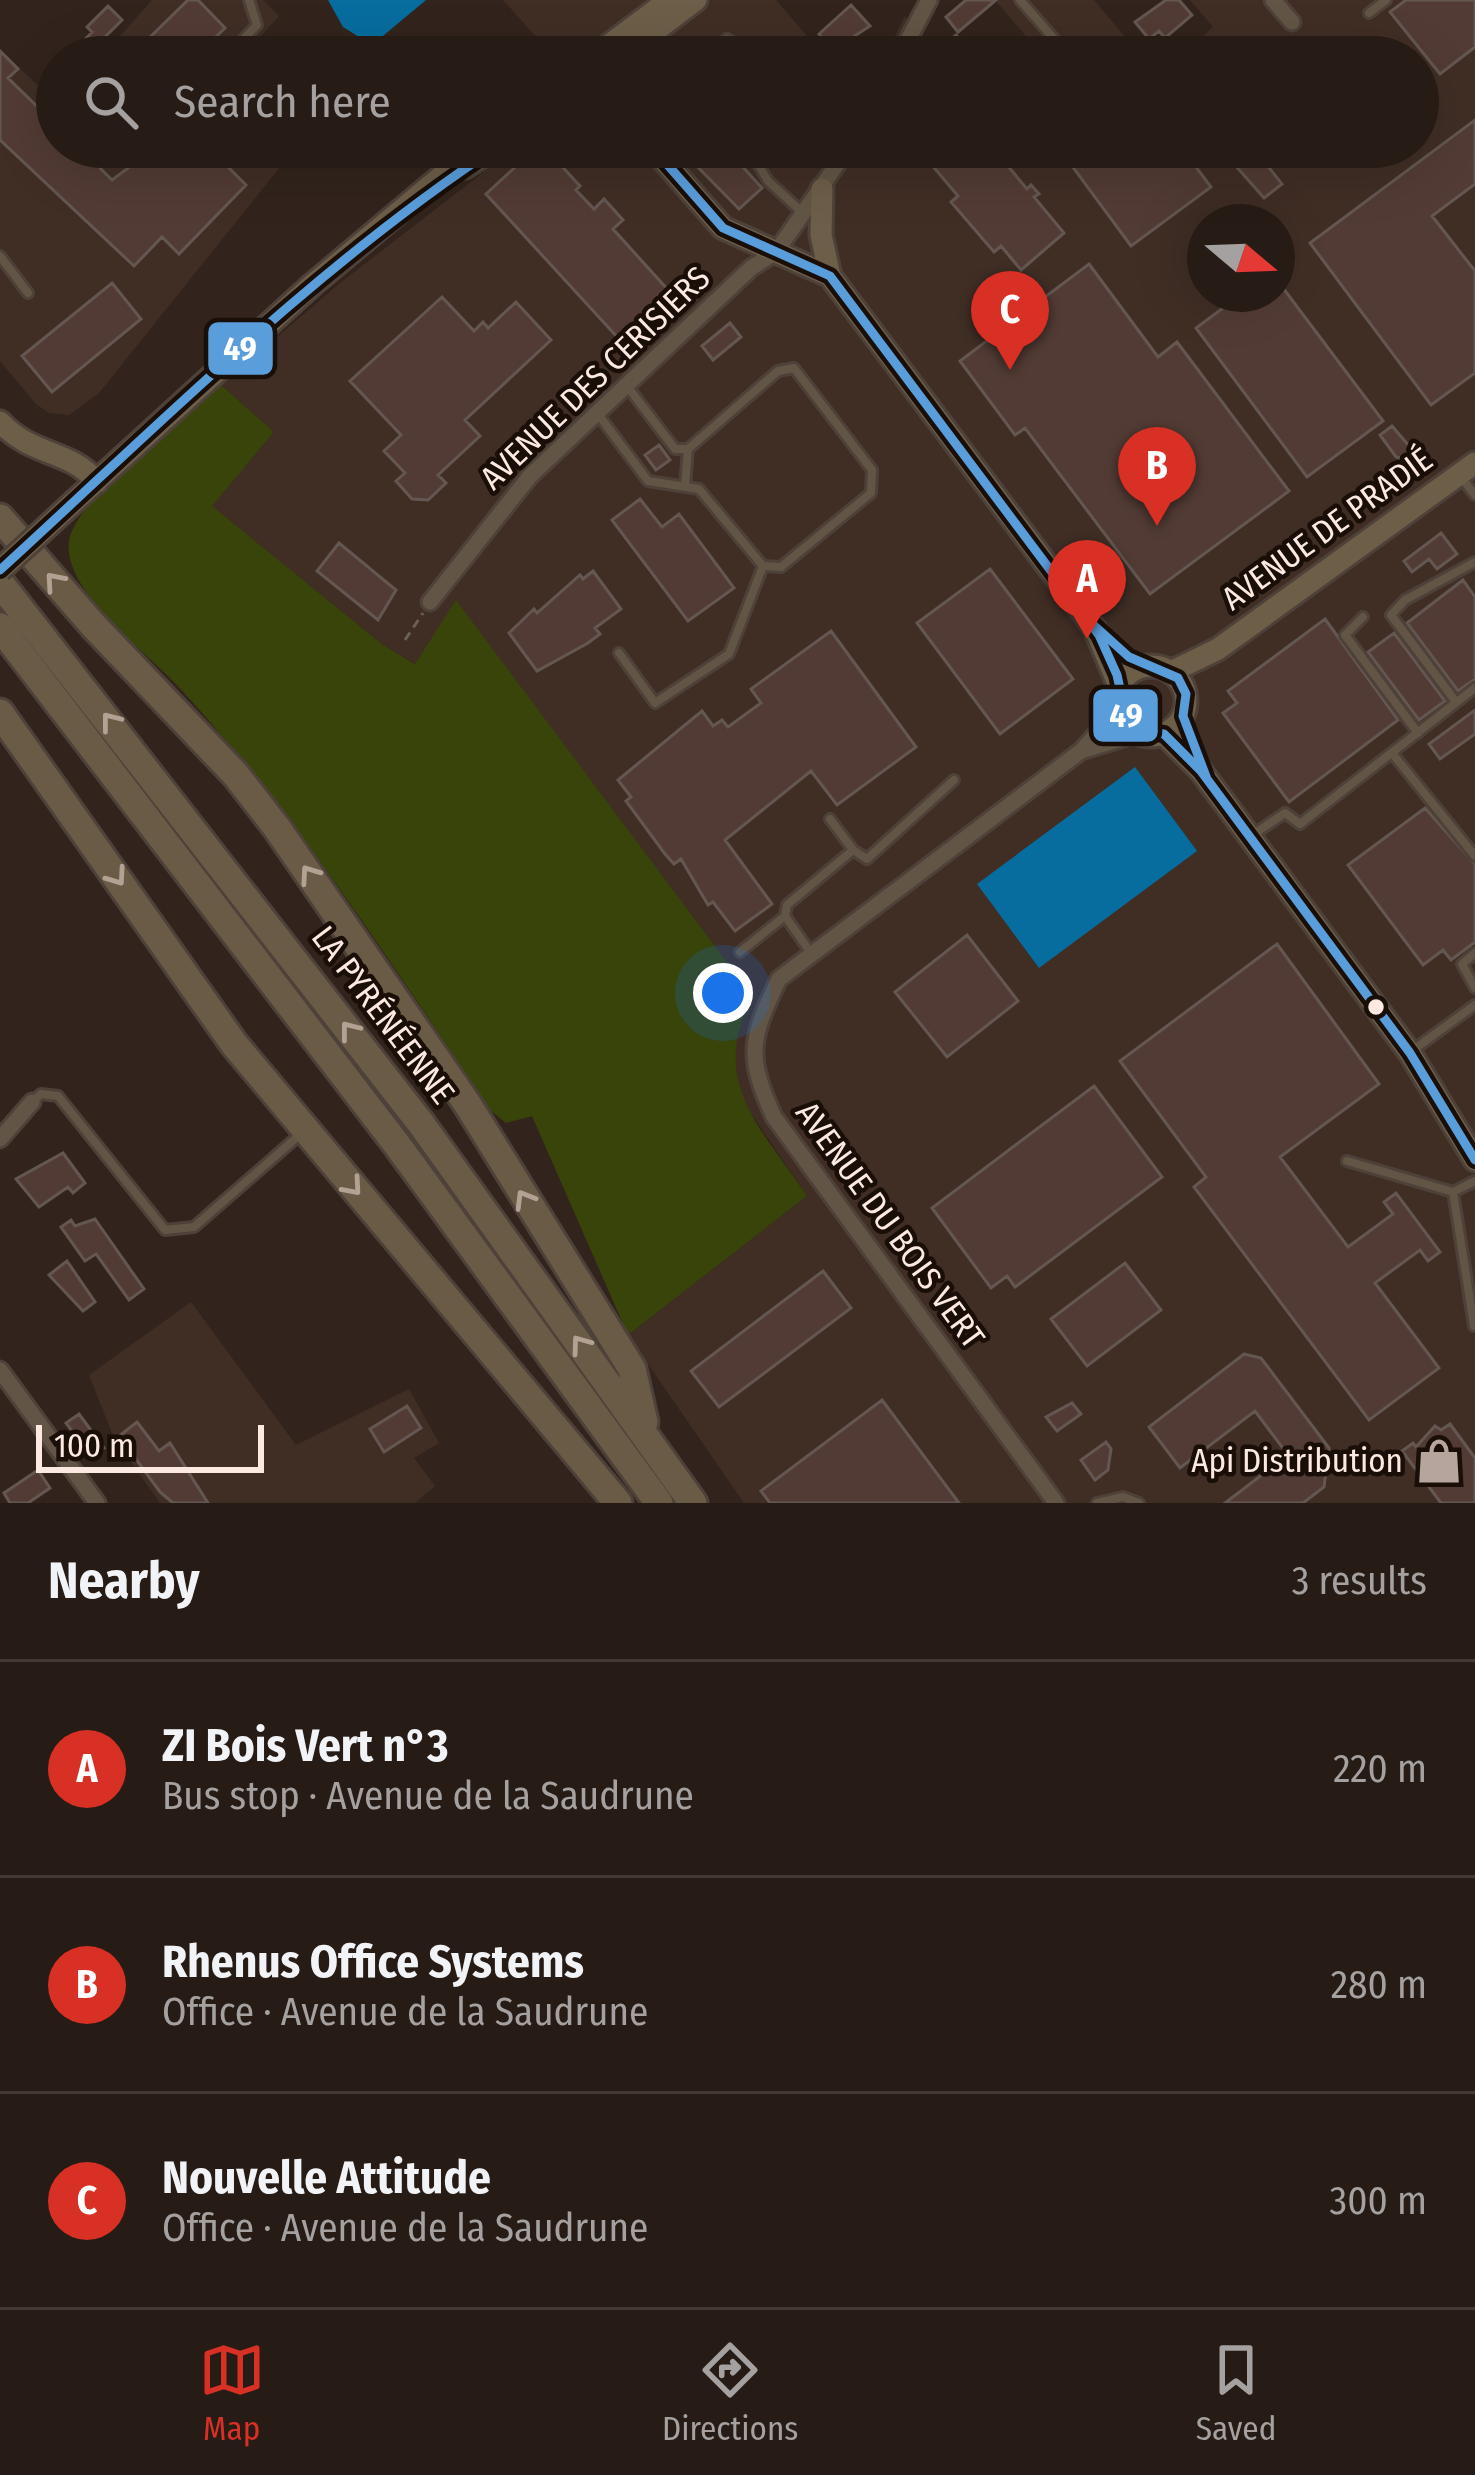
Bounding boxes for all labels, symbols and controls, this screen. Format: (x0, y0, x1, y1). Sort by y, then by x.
search box (36, 36, 1439, 168)
icon: search (78, 69, 144, 135)
text: Search here (174, 75, 391, 129)
north arrow (1187, 204, 1295, 312)
street label: AVENUE DES CERISIERS (472, 258, 718, 498)
pin: C (971, 271, 1049, 370)
line badge: 49 (206, 320, 275, 377)
text: 49 (223, 329, 257, 369)
pin: B (1118, 427, 1196, 526)
street label: AVENUE DE PRADIÉ (1214, 439, 1440, 619)
pin: A (1048, 540, 1126, 639)
one-way arrow (46, 572, 68, 594)
line badge: 49 (1091, 687, 1160, 744)
text: 49 (1109, 696, 1143, 736)
one-way arrow (103, 713, 124, 735)
one-way arrow (103, 863, 125, 885)
one-way arrow (301, 866, 323, 888)
street label: LA PYRÉNÉENNE (303, 918, 463, 1112)
your location (693, 963, 753, 1023)
unlabelled marker (1365, 996, 1387, 1018)
one-way arrow (342, 1021, 363, 1043)
street label: AVENUE DU BOIS VERT (787, 1094, 993, 1357)
one-way arrow (338, 1173, 360, 1195)
one-way arrow (516, 1190, 539, 1212)
one-way arrow (572, 1336, 594, 1357)
scale bar (36, 1419, 264, 1472)
text: 100 m (54, 1426, 134, 1466)
shop icon: Api Distribution (1414, 1436, 1464, 1486)
place label: Api Distribution (1191, 1441, 1403, 1481)
text: Nearby (48, 1550, 200, 1612)
text: 3 results (1292, 1558, 1427, 1604)
text: ZI Bois Vert n°3 (162, 1719, 448, 1773)
text: A (76, 1746, 98, 1792)
text: 220 m (1333, 1746, 1427, 1792)
text: Bus stop · Avenue de la Saudrune (162, 1773, 694, 1819)
text: Rhenus Office Systems (162, 1935, 584, 1989)
text: B (76, 1962, 98, 2008)
text: 280 m (1331, 1962, 1427, 2008)
text: Office · Avenue de la Saudrune (162, 1989, 648, 2035)
text: Nouvelle Attitude (162, 2151, 491, 2205)
text: C (77, 2178, 97, 2224)
text: 300 m (1330, 2178, 1427, 2224)
text: Office · Avenue de la Saudrune (162, 2205, 648, 2251)
tab: Map (199, 2337, 265, 2449)
tab: Directions (662, 2337, 798, 2449)
tab: Saved (1196, 2337, 1276, 2449)

